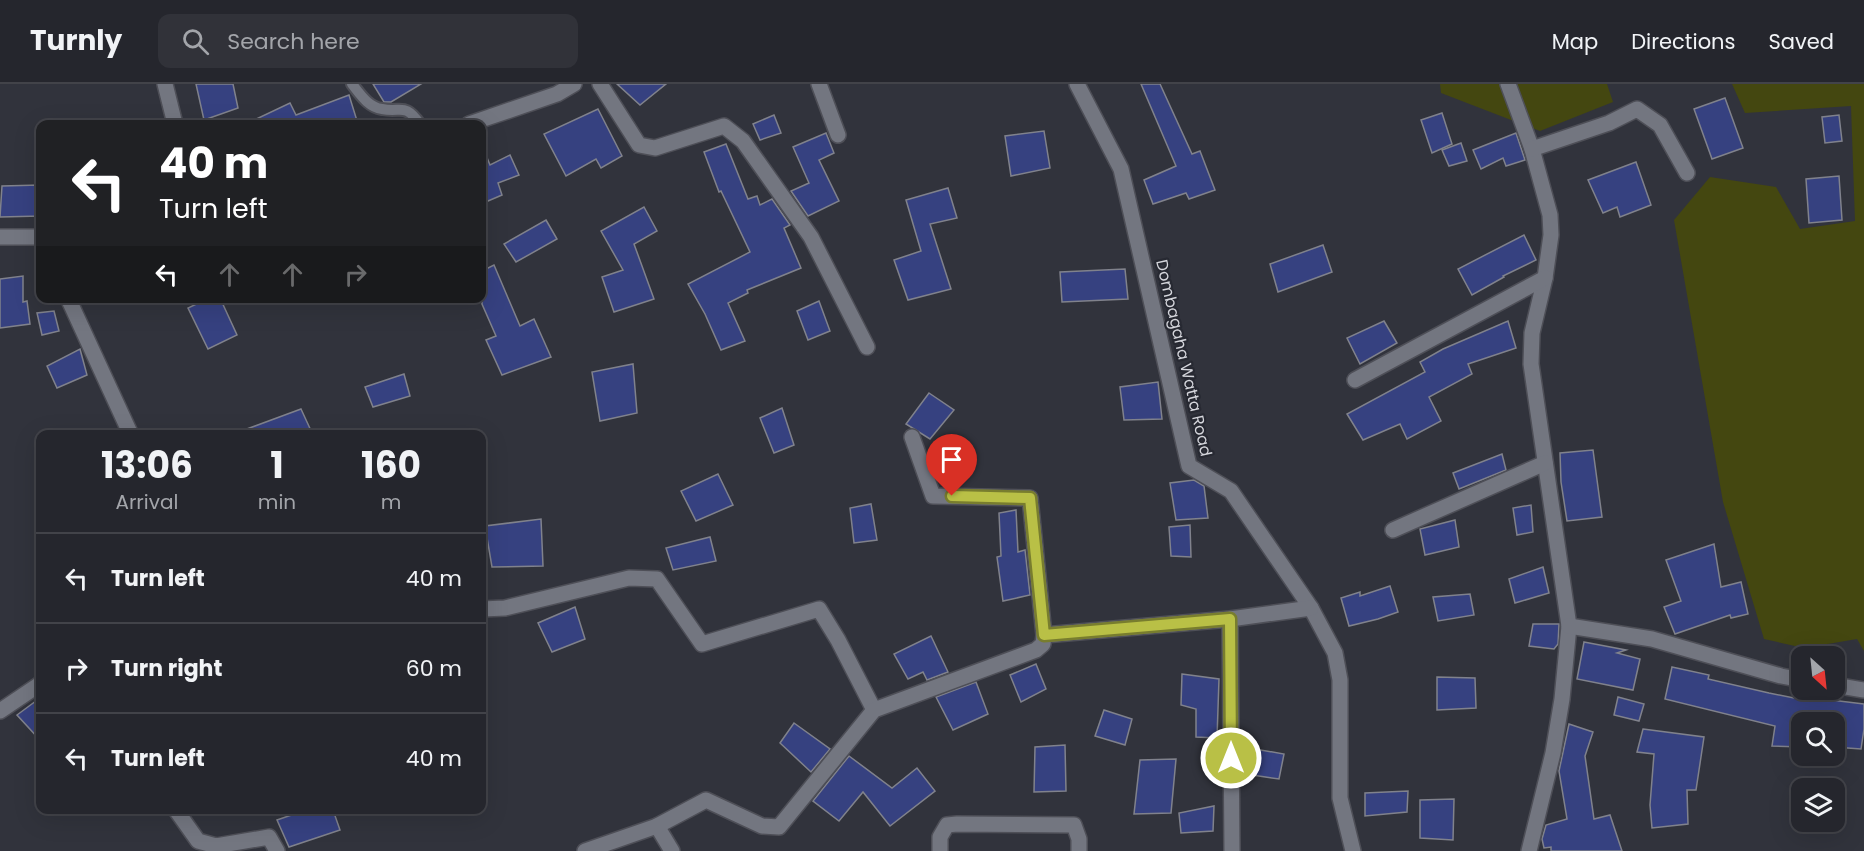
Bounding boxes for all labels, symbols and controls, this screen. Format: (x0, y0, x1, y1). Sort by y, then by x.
search box (158, 14, 578, 68)
text: Turnly (30, 21, 122, 60)
icon: search (179, 25, 212, 58)
text: Search here (227, 26, 360, 57)
text: Map (1552, 27, 1598, 56)
text: Directions (1631, 27, 1735, 56)
text: Saved (1768, 27, 1834, 56)
text: 40 m (159, 134, 268, 193)
icon: left (60, 144, 138, 222)
text: Turn left (159, 190, 268, 227)
street label: Dombagaha Watta Road (1150, 257, 1218, 459)
icon: left (150, 258, 183, 291)
icon: ahead (213, 258, 246, 291)
icon: ahead (276, 258, 309, 291)
icon: right (339, 258, 372, 291)
pin (926, 434, 977, 496)
text: 13:06 (101, 440, 193, 491)
text: 1 (270, 440, 284, 491)
text: 160 (361, 440, 421, 491)
icon: arrive (935, 443, 968, 476)
text: Arrival (115, 488, 178, 516)
text: min (258, 488, 296, 516)
text: m (381, 488, 401, 516)
icon: left (60, 562, 93, 595)
text: Turn left (111, 563, 205, 594)
text: 40 m (406, 563, 462, 594)
north arrow (1791, 646, 1845, 700)
map controls (1791, 646, 1845, 832)
icon: right (60, 652, 93, 685)
text: Turn right (111, 653, 222, 684)
text: 60 m (406, 653, 462, 684)
button: search (1791, 712, 1845, 766)
position arrow (1199, 726, 1263, 790)
icon: left (60, 742, 93, 775)
text: Turn left (111, 743, 205, 774)
text: 40 m (406, 743, 462, 774)
button: layers (1791, 778, 1845, 832)

